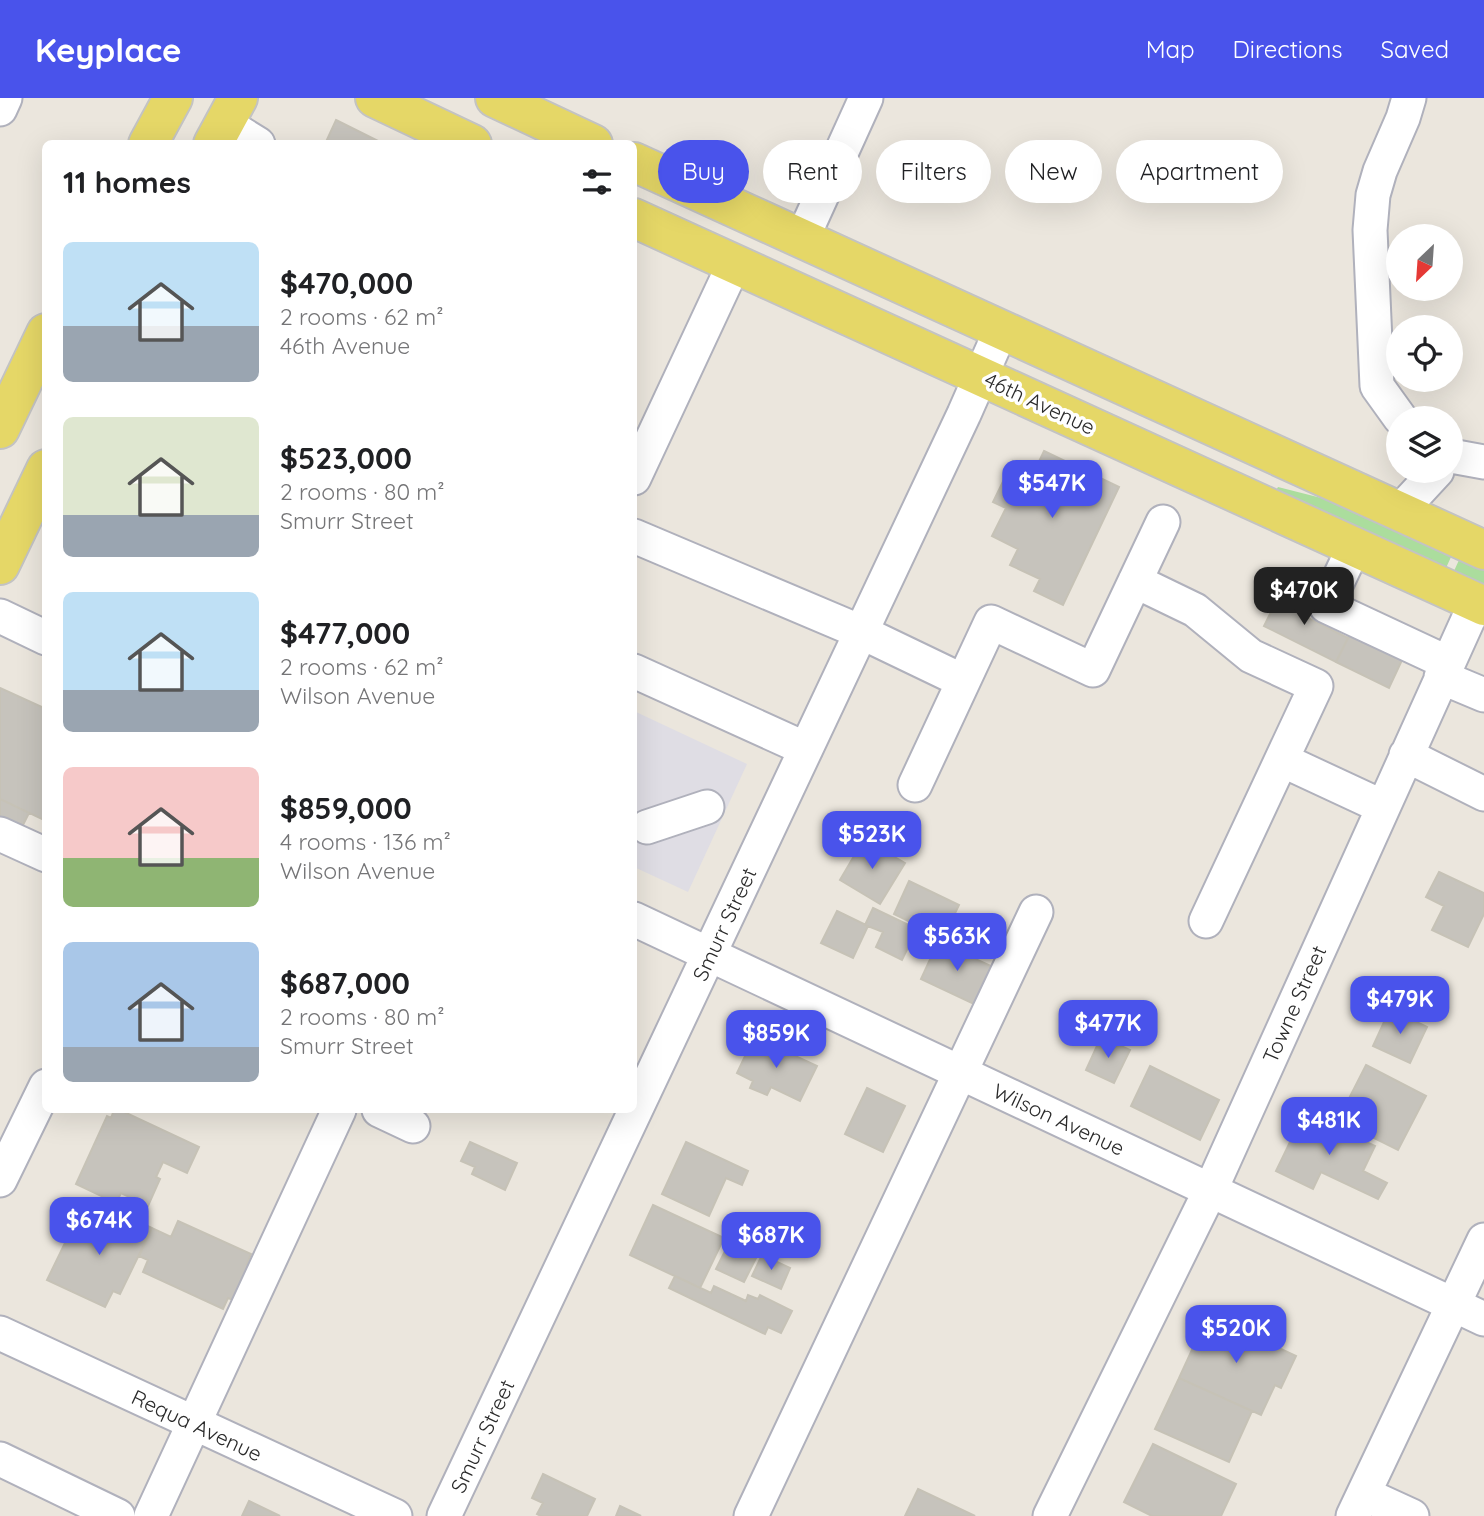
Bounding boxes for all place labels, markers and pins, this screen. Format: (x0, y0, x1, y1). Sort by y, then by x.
pin: $547K (1003, 460, 1101, 520)
pin: $470K (1255, 568, 1353, 627)
pin: $523K (823, 812, 921, 871)
pin: $563K (908, 914, 1006, 973)
pin: $479K (1351, 976, 1449, 1036)
pin: $477K (1059, 1000, 1157, 1060)
pin: $859K (727, 1010, 825, 1070)
pin: $481K (1280, 1098, 1378, 1157)
pin: $674K (50, 1198, 148, 1257)
pin: $687K (722, 1212, 820, 1272)
pin: $520K (1187, 1306, 1285, 1365)

